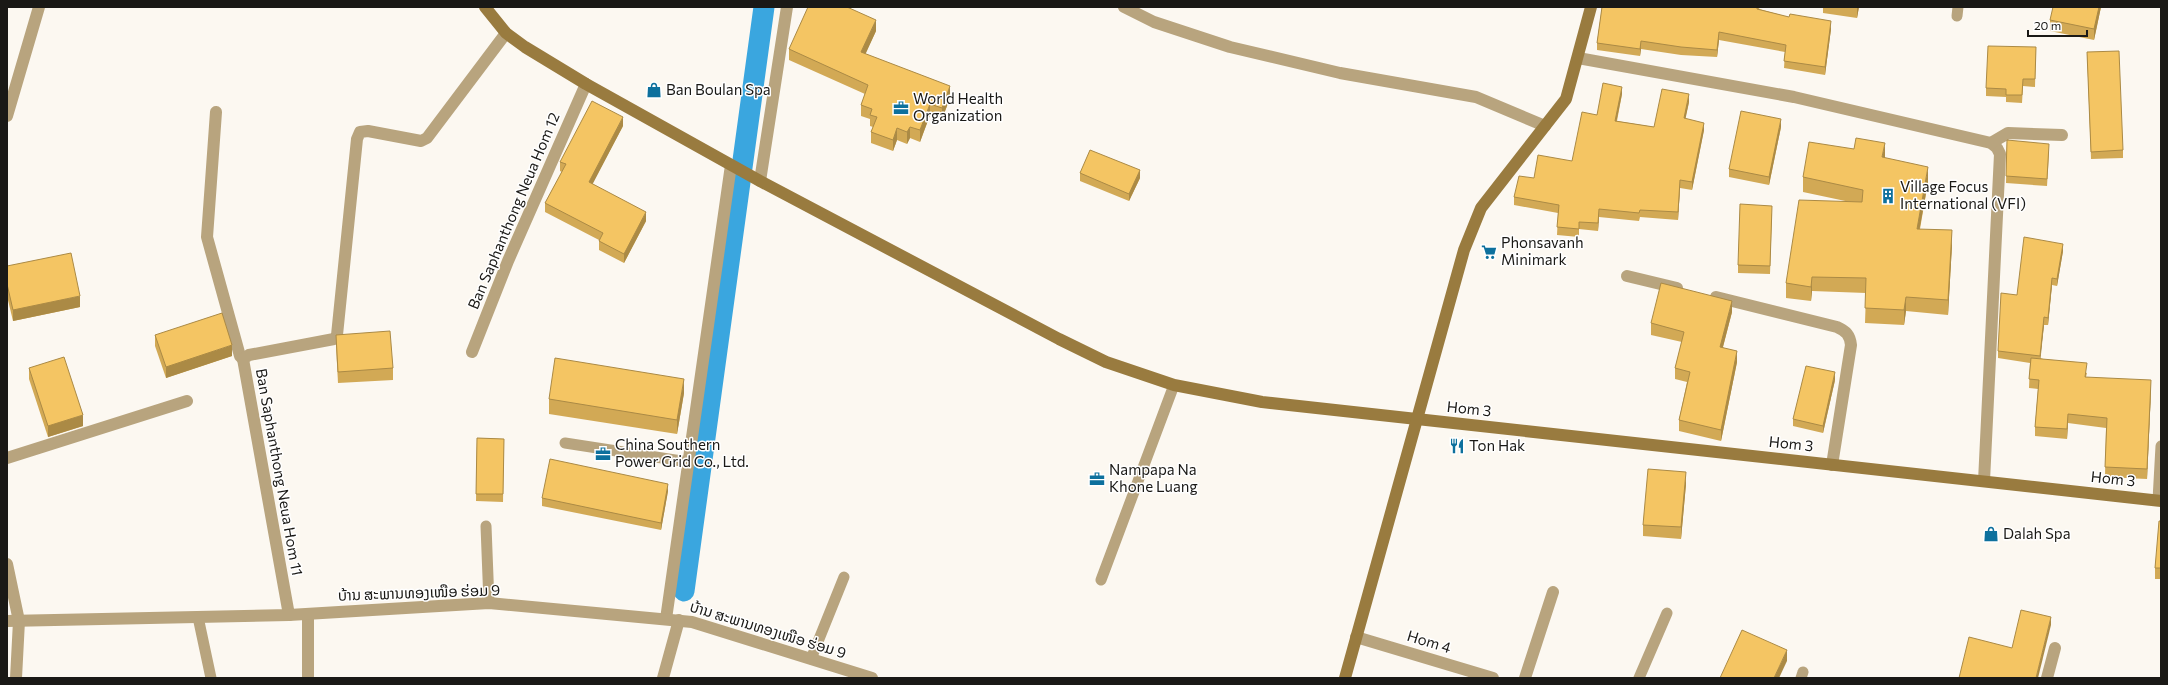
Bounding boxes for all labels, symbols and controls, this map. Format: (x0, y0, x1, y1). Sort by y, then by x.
scale bar (2028, 12, 2087, 38)
text: 20 m (2034, 18, 2061, 32)
place label: Ban Boulan Spa (666, 80, 771, 98)
shop icon: Ban Boulan Spa (645, 81, 663, 99)
place label: World Health Organization (913, 89, 1003, 124)
office icon: World Health Organization (892, 99, 910, 117)
street label: Ban Saphanthong Neua Hom 12 (463, 109, 563, 312)
place label: Village Focus International (VFI) (1900, 177, 2026, 212)
building icon: Village Focus International (VFI) (1879, 187, 1897, 205)
place label: Phonsavanh Minimark (1501, 233, 1584, 268)
supermarket icon: Phonsavanh Minimark (1480, 243, 1498, 261)
street label: Ban Saphanthong Neua Hom 11 (253, 367, 307, 577)
street label: Hom 3 (1446, 397, 1492, 419)
street label: Hom 3 (1768, 432, 1814, 454)
place label: China Southern Power Grid Co., Ltd. (615, 435, 749, 470)
place label: Ton Hak (1469, 436, 1525, 454)
restaurant icon: Ton Hak (1448, 437, 1466, 455)
office icon: China Southern Power Grid Co., Ltd. (594, 445, 612, 463)
place label: Nampapa Na Khone Luang (1109, 460, 1198, 495)
street label: Hom 3 (2090, 467, 2136, 489)
office icon: Nampapa Na Khone Luang (1088, 470, 1106, 488)
place label: Dalah Spa (2003, 524, 2071, 542)
shop icon: Dalah Spa (1982, 525, 2000, 543)
street label: ບ້ານ ສະພານທອງເໜືອ ຮ່ອມ 9 (337, 580, 501, 604)
street label: ບ້ານ ສະພານທອງເໜືອ ຮ່ອມ 9 (688, 597, 849, 661)
street label: Hom 4 (1405, 626, 1454, 656)

